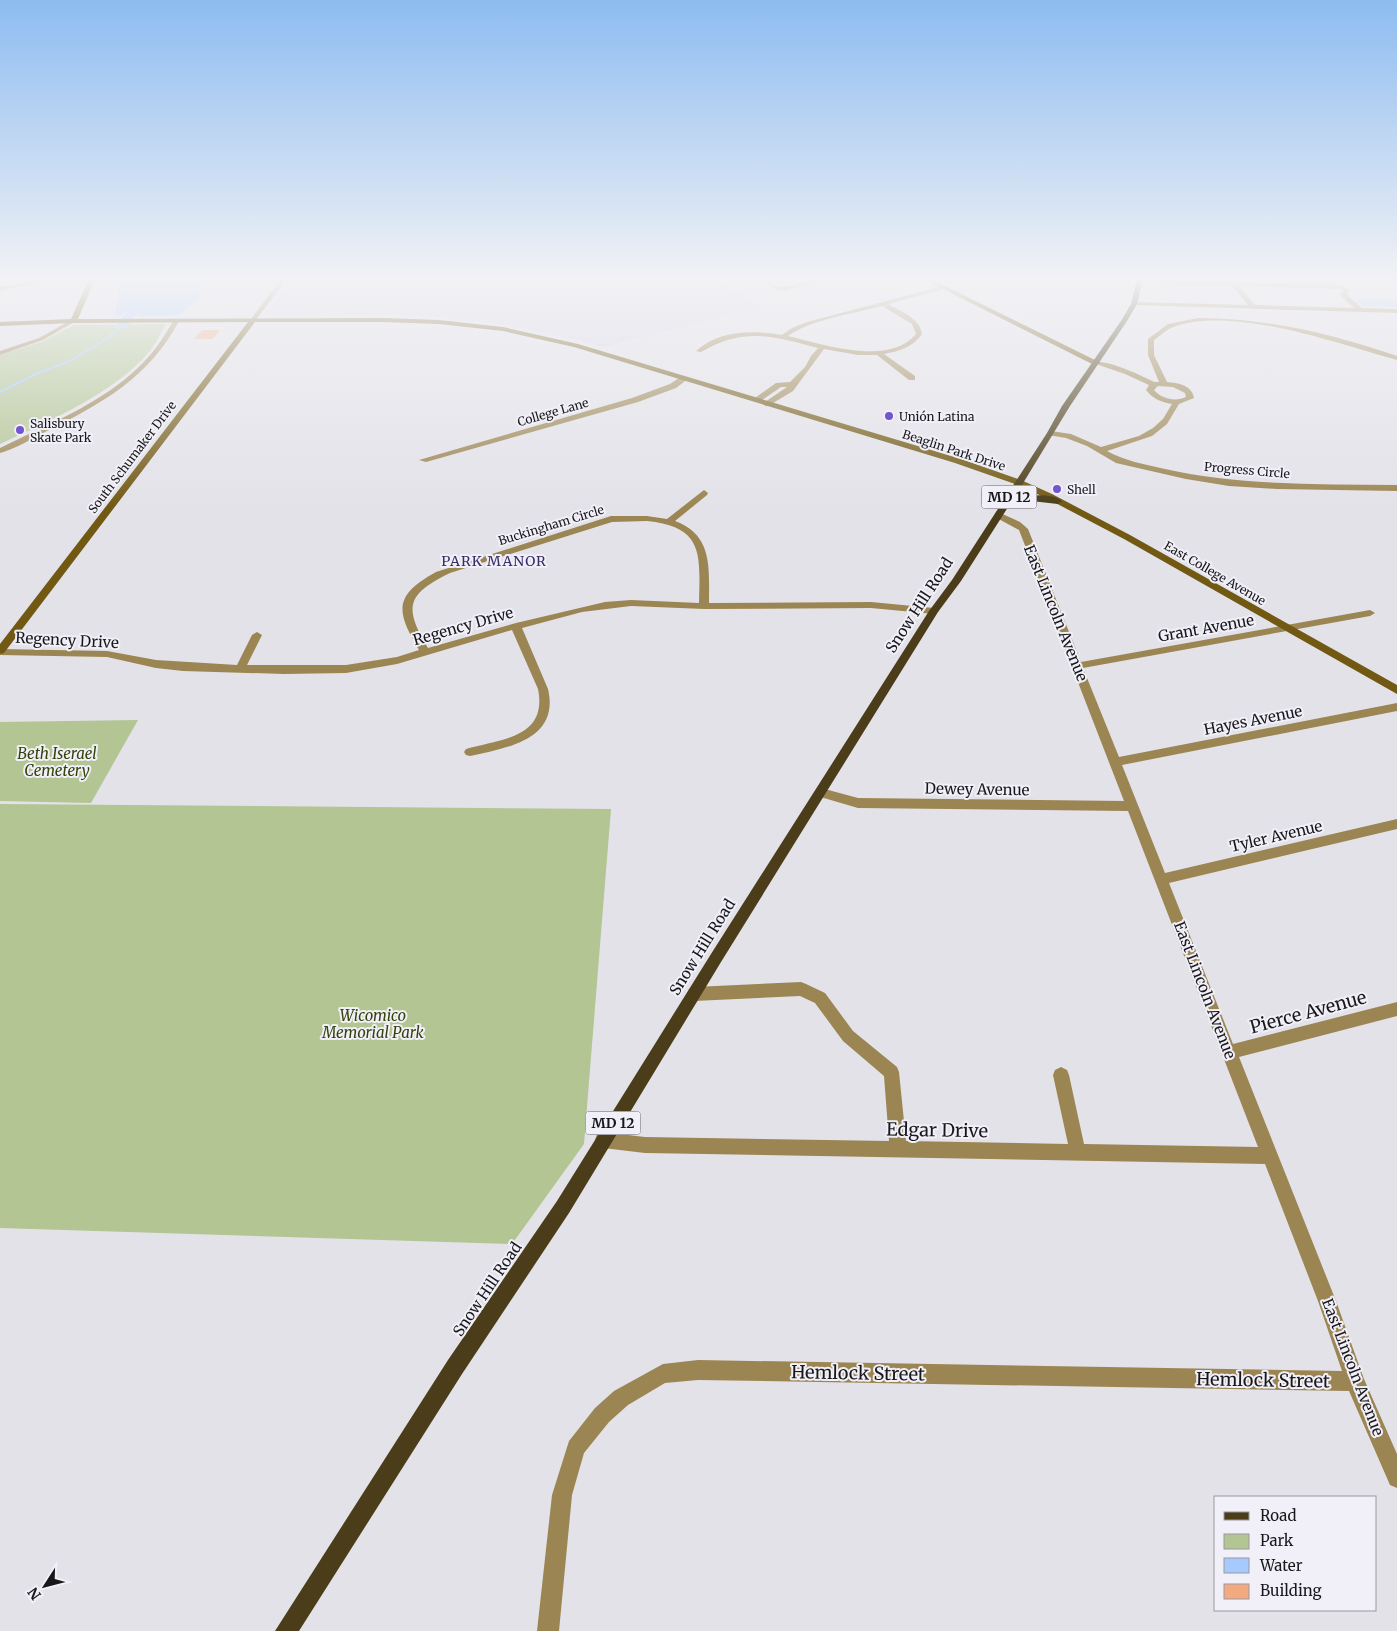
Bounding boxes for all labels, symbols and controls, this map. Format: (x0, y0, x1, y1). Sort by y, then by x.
street label: College Lane (516, 395, 590, 429)
street label: South Schumaker Drive (85, 398, 179, 516)
place label: Unión Latina (899, 409, 975, 424)
marker: Unión Latina (883, 410, 895, 422)
place label: Salisbury Skate Park (30, 416, 92, 445)
marker: Salisbury Skate Park (14, 424, 26, 436)
street label: Beaglin Park Drive (901, 426, 1007, 474)
street label: Progress Circle (1204, 459, 1290, 481)
place label: Shell (1067, 482, 1096, 497)
marker: Shell (1051, 483, 1063, 495)
road number: MD 12 (982, 486, 1036, 508)
street label: Buckingham Circle (496, 502, 606, 548)
street label: East College Avenue (1162, 538, 1268, 608)
street label: East Lincoln Avenue (1020, 542, 1092, 684)
district label: PARK MANOR (441, 552, 547, 570)
street label: Snow Hill Road (881, 554, 957, 656)
street label: Regency Drive (411, 603, 516, 649)
street label: Grant Avenue (1157, 610, 1256, 646)
street label: Regency Drive (15, 628, 119, 652)
street label: Hayes Avenue (1202, 701, 1304, 739)
park label: Beth Iserael Cemetery (17, 744, 97, 780)
street label: Dewey Avenue (924, 779, 1030, 799)
street label: Tyler Avenue (1228, 816, 1324, 856)
street label: Snow Hill Road (665, 895, 739, 999)
street label: East Lincoln Avenue (1170, 919, 1240, 1062)
street label: Pierce Avenue (1247, 985, 1369, 1039)
park label: Wicomico Memorial Park (321, 1006, 425, 1042)
road number: MD 12 (586, 1112, 640, 1134)
street label: Edgar Drive (886, 1118, 988, 1142)
street label: Snow Hill Road (448, 1238, 526, 1340)
street label: East Lincoln Avenue (1318, 1296, 1388, 1439)
street label: Hemlock Street (791, 1360, 925, 1386)
street label: Hemlock Street (1196, 1367, 1330, 1393)
legend (1214, 1496, 1377, 1611)
text: Road (1260, 1506, 1296, 1525)
text: Park (1260, 1531, 1294, 1550)
text: Water (1259, 1556, 1303, 1575)
north arrow (20, 1561, 70, 1611)
text: Building (1260, 1581, 1322, 1600)
text: N (24, 1584, 45, 1603)

